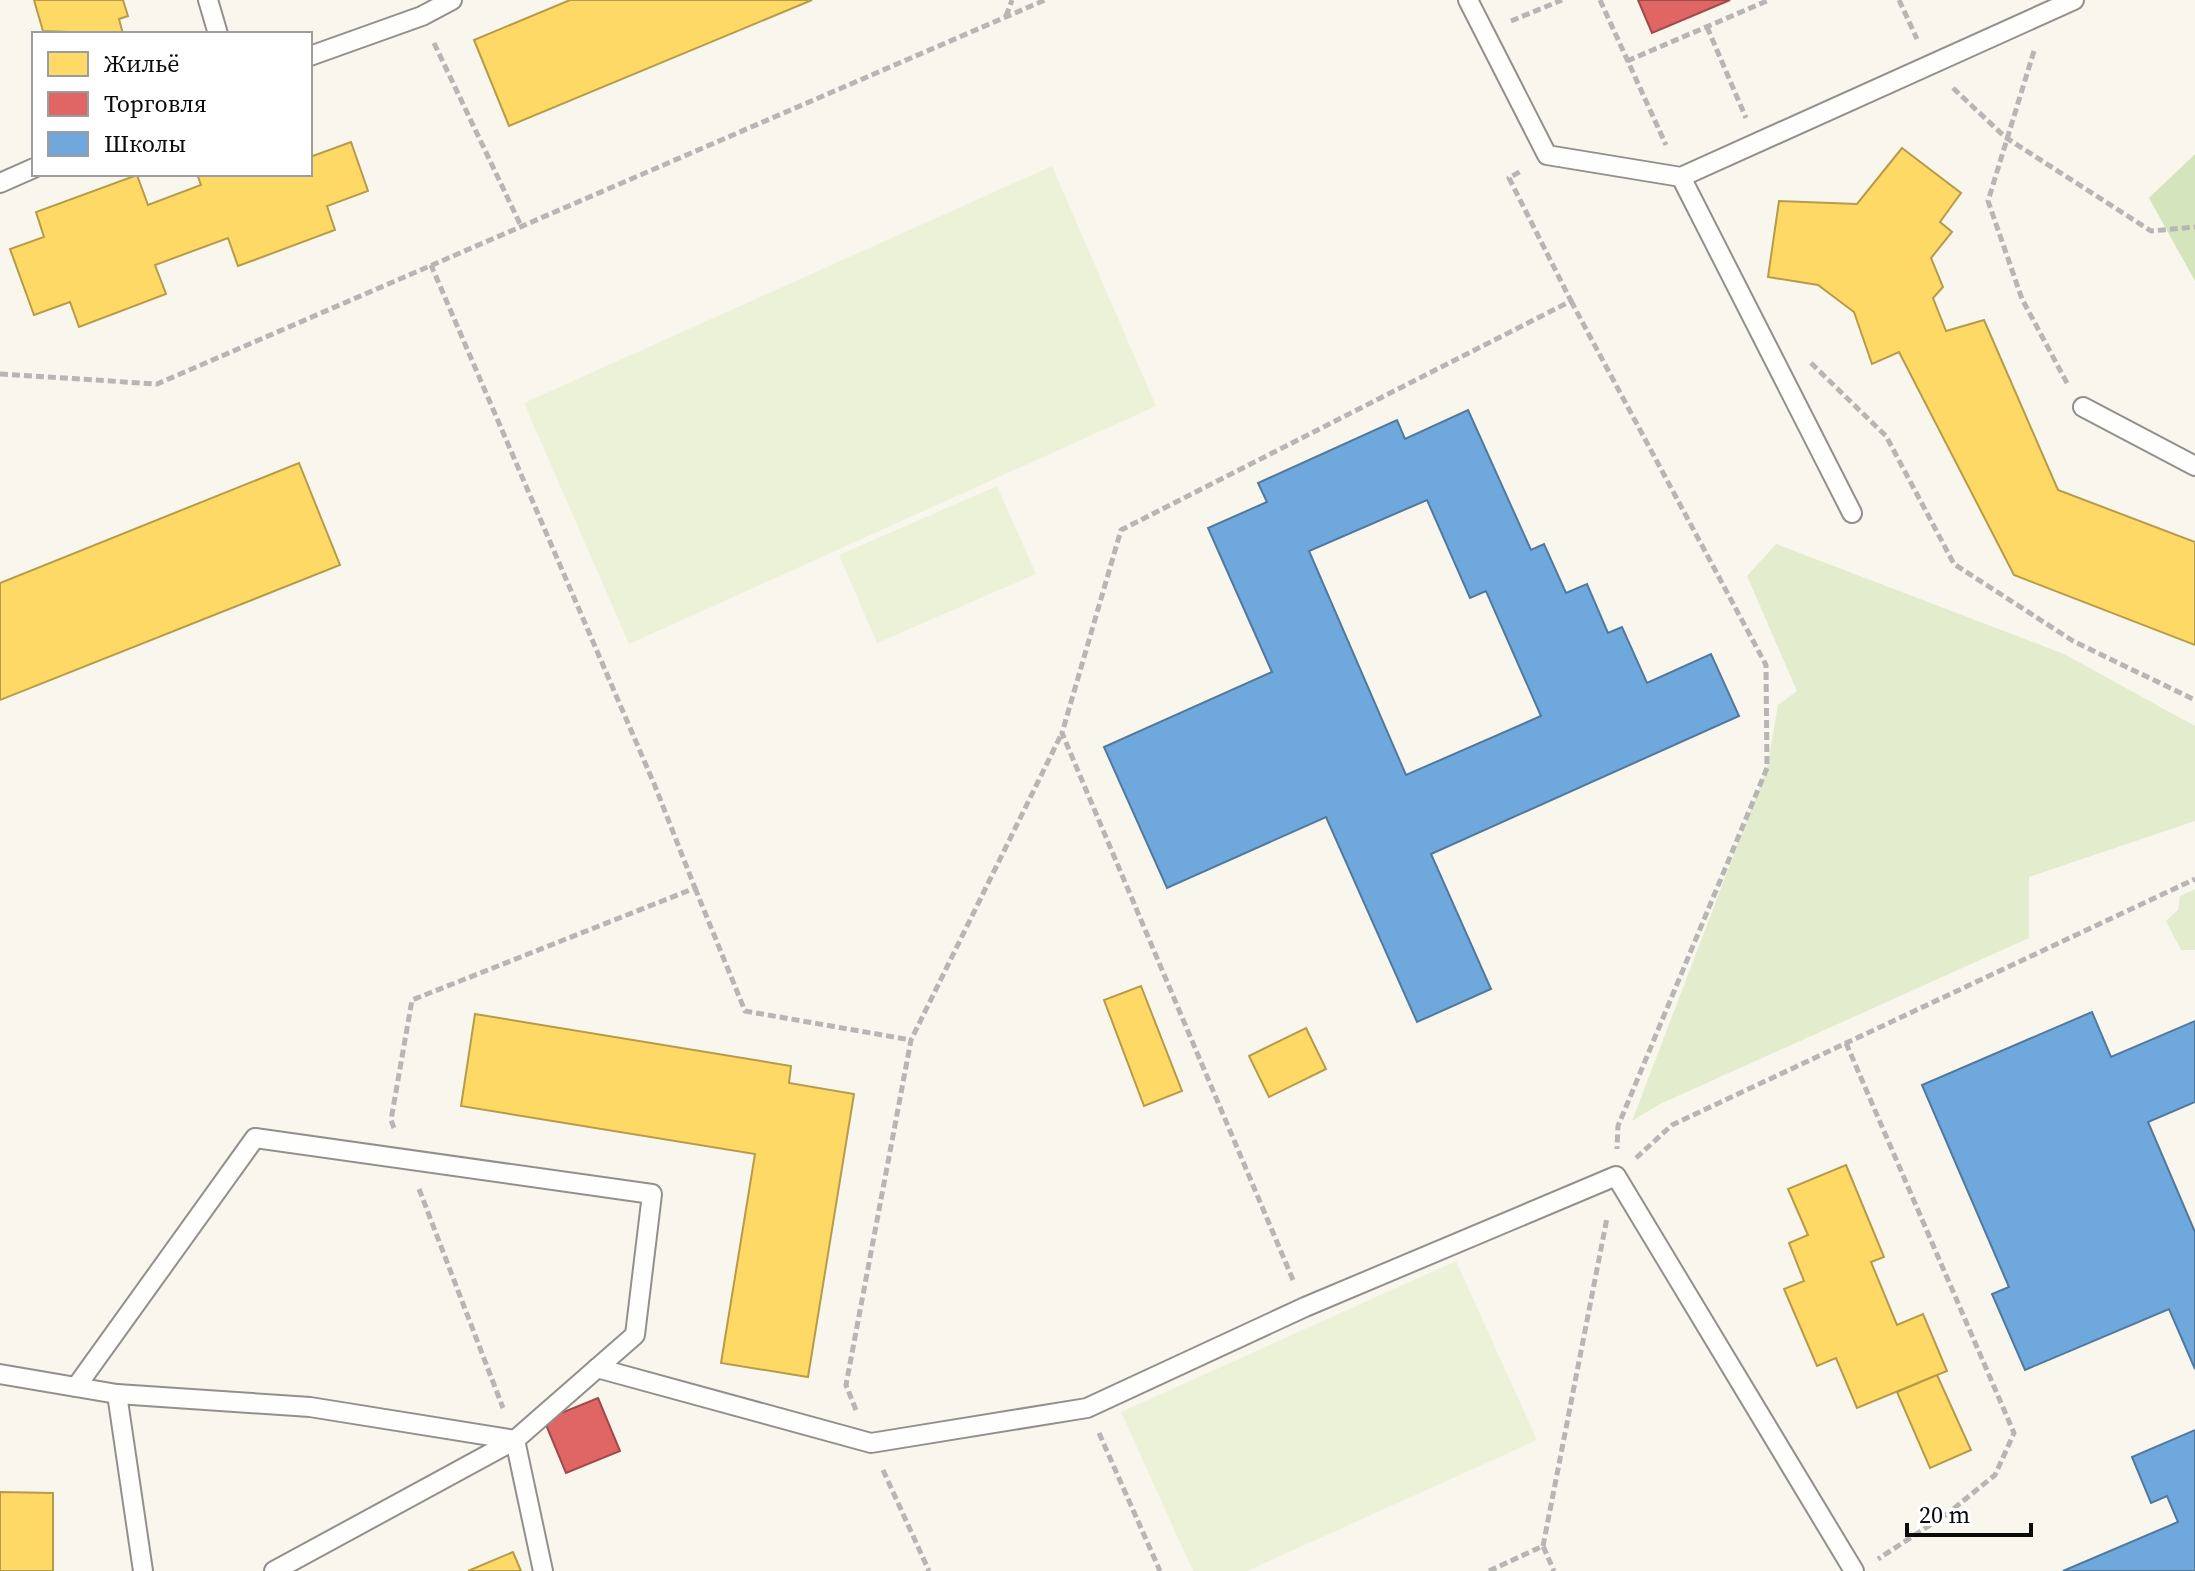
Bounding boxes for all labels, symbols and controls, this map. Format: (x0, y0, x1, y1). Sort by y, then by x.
legend (32, 32, 312, 176)
text: Жильё (104, 47, 179, 80)
text: Торговля (104, 87, 207, 120)
text: Школы (104, 127, 186, 160)
scale bar (1907, 1487, 2031, 1537)
text: 20 m (1919, 1498, 1970, 1531)

